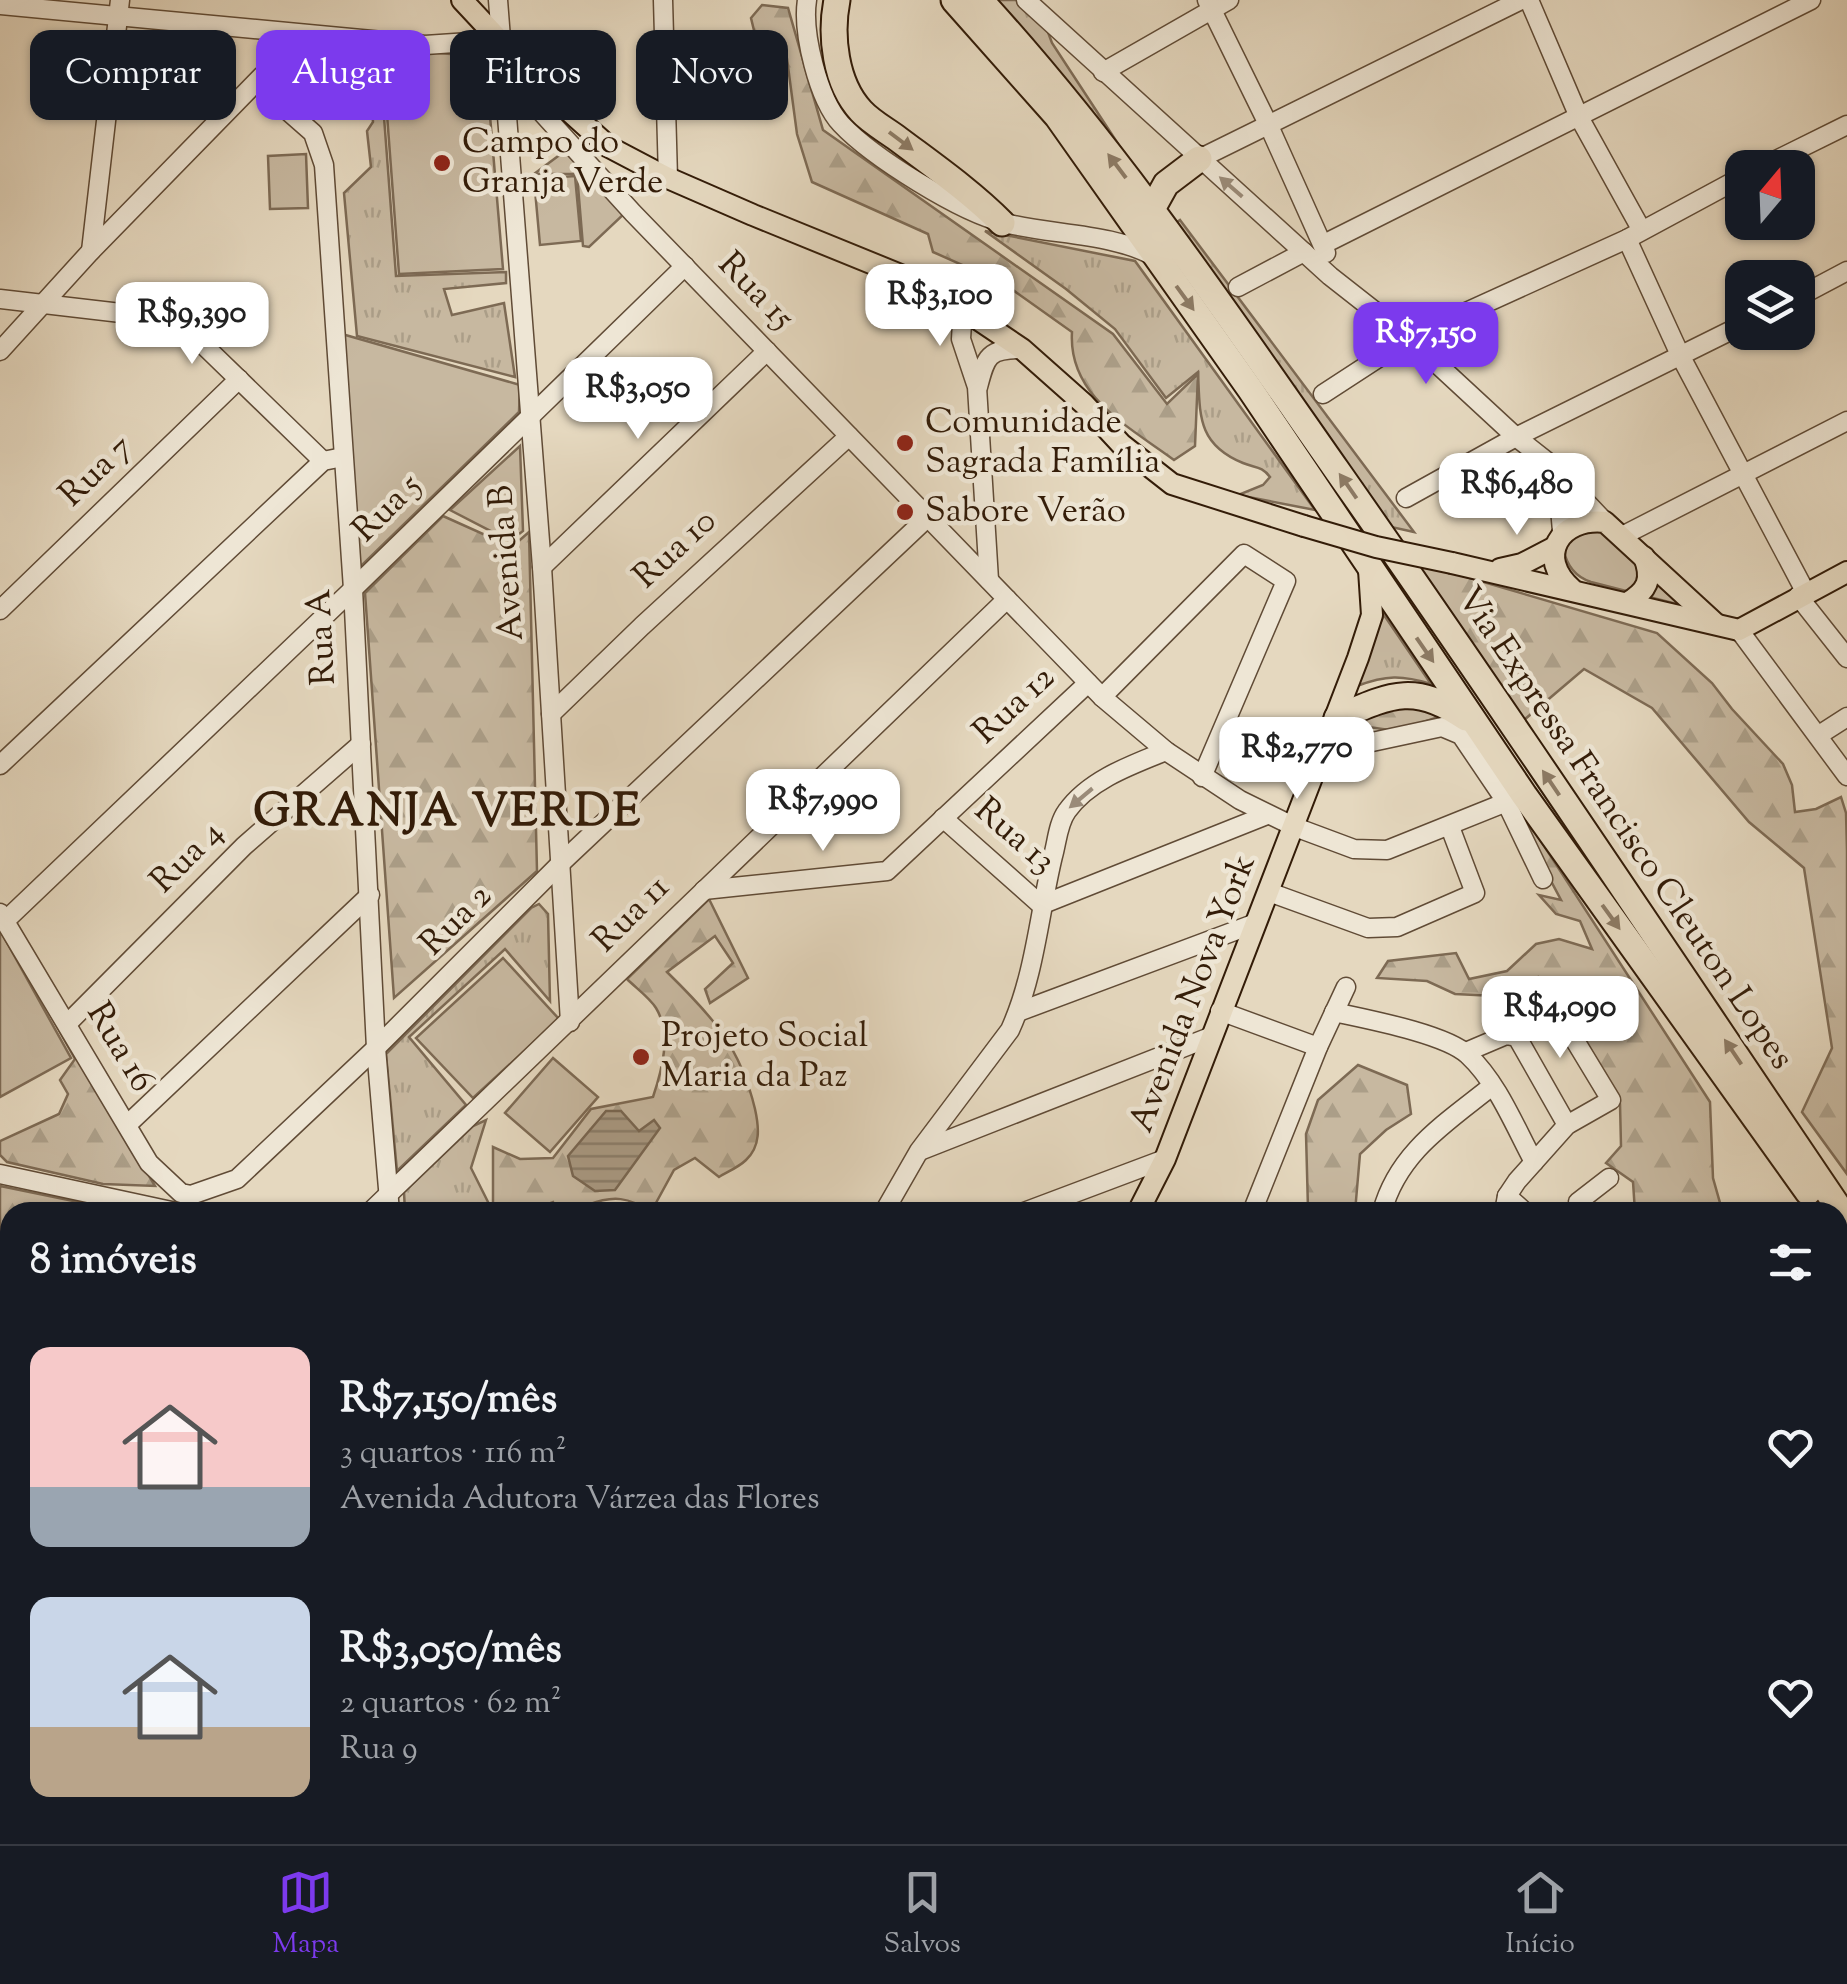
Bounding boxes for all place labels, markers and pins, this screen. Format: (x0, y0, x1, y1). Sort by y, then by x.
place label: Campo do Granja Verde (462, 118, 663, 209)
marker: Campo do Granja Verde (431, 152, 453, 174)
pin: R$3,100 (848, 264, 1032, 349)
pin: R$9,390 (100, 282, 284, 367)
pin: R$7,150 (1334, 302, 1518, 387)
pin: R$3,050 (546, 357, 730, 442)
place label: Comunidade Sagrada Família (925, 398, 1160, 489)
marker: Comunidade Sagrada Família (894, 432, 916, 454)
pin: R$6,480 (1425, 453, 1609, 538)
place label: Sabore Verão (925, 487, 1126, 538)
marker: Sabore Verão (894, 501, 916, 523)
pin: R$2,770 (1205, 717, 1389, 802)
pin: R$7,990 (731, 769, 915, 854)
pin: R$4,090 (1468, 976, 1652, 1061)
place label: Projeto Social Maria da Paz (661, 1012, 869, 1103)
marker: Projeto Social Maria da Paz (630, 1046, 652, 1068)

